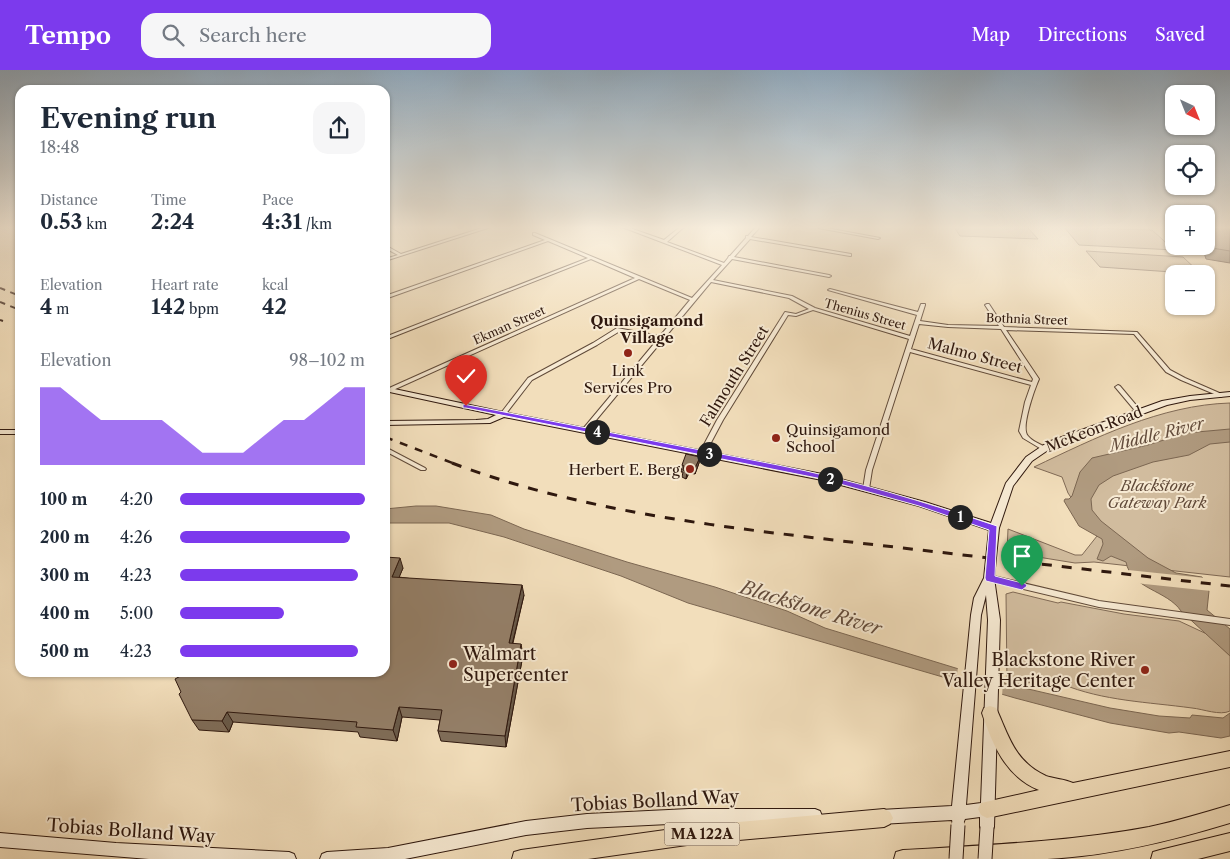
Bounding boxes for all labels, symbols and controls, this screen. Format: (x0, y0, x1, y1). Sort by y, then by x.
search box (141, 13, 491, 58)
text: Tempo (25, 21, 111, 50)
icon: search (159, 21, 187, 49)
text: Search here (199, 24, 307, 47)
text: Map (971, 24, 1010, 46)
text: Directions (1038, 24, 1127, 46)
text: Saved (1155, 24, 1205, 46)
north arrow (1165, 85, 1215, 135)
map controls (1165, 85, 1215, 315)
text: Evening run (40, 101, 216, 135)
button: share (313, 102, 365, 154)
text: 18:48 (40, 137, 79, 157)
button: locate (1165, 145, 1215, 195)
text: Distance (40, 191, 98, 209)
text: Time (151, 191, 186, 209)
text: Pace (262, 191, 294, 209)
button: + (1165, 205, 1215, 255)
text: 0.53 (40, 209, 82, 234)
text: 2:24 (151, 209, 194, 234)
text: 4:31 (262, 209, 302, 234)
text: km (82, 215, 107, 233)
text: /km (302, 215, 332, 233)
button: − (1165, 265, 1215, 315)
text: Elevation (40, 276, 103, 294)
text: Heart rate (151, 276, 218, 294)
text: kcal (262, 276, 288, 294)
text: 4 (40, 294, 52, 319)
text: 142 (151, 294, 185, 319)
text: 42 (262, 294, 287, 319)
street label: Thenius Street (822, 295, 908, 333)
text: m (52, 300, 69, 318)
text: bpm (185, 300, 219, 318)
street label: Ekman Street (471, 302, 548, 348)
street label: Bothnia Street (986, 310, 1069, 328)
district label: Quinsigamond Village (591, 311, 703, 347)
street label: Falmouth Street (695, 322, 773, 430)
street label: Malmo Street (926, 333, 1025, 377)
marker: Link Services Pro (622, 347, 634, 359)
text: Elevation (40, 350, 111, 370)
text: 98–102 m (289, 350, 365, 370)
pin (445, 355, 487, 406)
place label: Link Services Pro (584, 361, 672, 397)
icon: check (452, 362, 480, 390)
street label: McKeon Road (1043, 402, 1145, 456)
water label: Middle River (1106, 412, 1208, 456)
pin: 4 (584, 420, 610, 444)
place label: Quinsigamond School (786, 420, 890, 456)
text: 4 (593, 423, 602, 441)
marker: Quinsigamond School (770, 432, 782, 444)
pin: 3 (696, 442, 722, 466)
text: 3 (706, 445, 713, 463)
place label: Herbert E. Berg (568, 460, 680, 479)
marker: Herbert E. Berg (684, 463, 696, 475)
pin: 2 (818, 466, 842, 492)
text: 2 (826, 470, 835, 488)
park label: Blackstone Gateway Park (1108, 476, 1207, 512)
text: 100 m (40, 489, 87, 509)
text: 4:20 (120, 489, 153, 509)
pin: 1 (948, 504, 972, 530)
text: 1 (957, 508, 964, 526)
text: 200 m (40, 527, 90, 547)
text: 4:26 (120, 527, 152, 547)
pin (1001, 535, 1043, 586)
icon: arrive (1008, 542, 1036, 570)
text: 300 m (40, 565, 89, 585)
text: 4:23 (120, 565, 152, 585)
water label: Blackstone River (736, 575, 885, 641)
text: 400 m (40, 603, 90, 623)
text: 5:00 (120, 603, 153, 623)
text: 500 m (40, 641, 89, 661)
text: 4:23 (120, 641, 152, 661)
place label: Walmart Supercenter (462, 643, 569, 686)
place label: Blackstone River Valley Heritage Center (941, 649, 1135, 692)
marker: Walmart Supercenter (447, 658, 459, 670)
marker: Blackstone River Valley Heritage Center (1139, 664, 1151, 676)
street label: Tobias Bolland Way (570, 786, 741, 816)
street label: Tobias Bolland Way (46, 814, 217, 848)
road number: MA 122A (664, 822, 740, 846)

